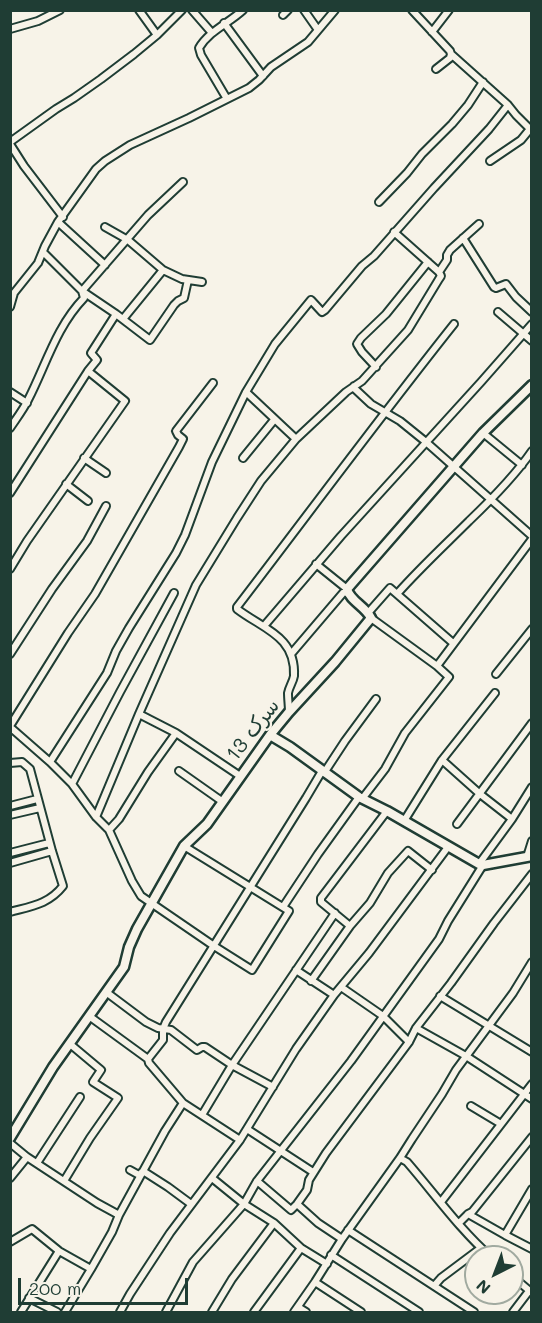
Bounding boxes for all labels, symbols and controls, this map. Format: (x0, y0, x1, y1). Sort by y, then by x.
street label: سرک 13 (221, 694, 285, 766)
north arrow (464, 1245, 524, 1305)
scale bar (21, 1266, 190, 1304)
text: N (471, 1275, 495, 1299)
text: 200 m (29, 1276, 81, 1300)

